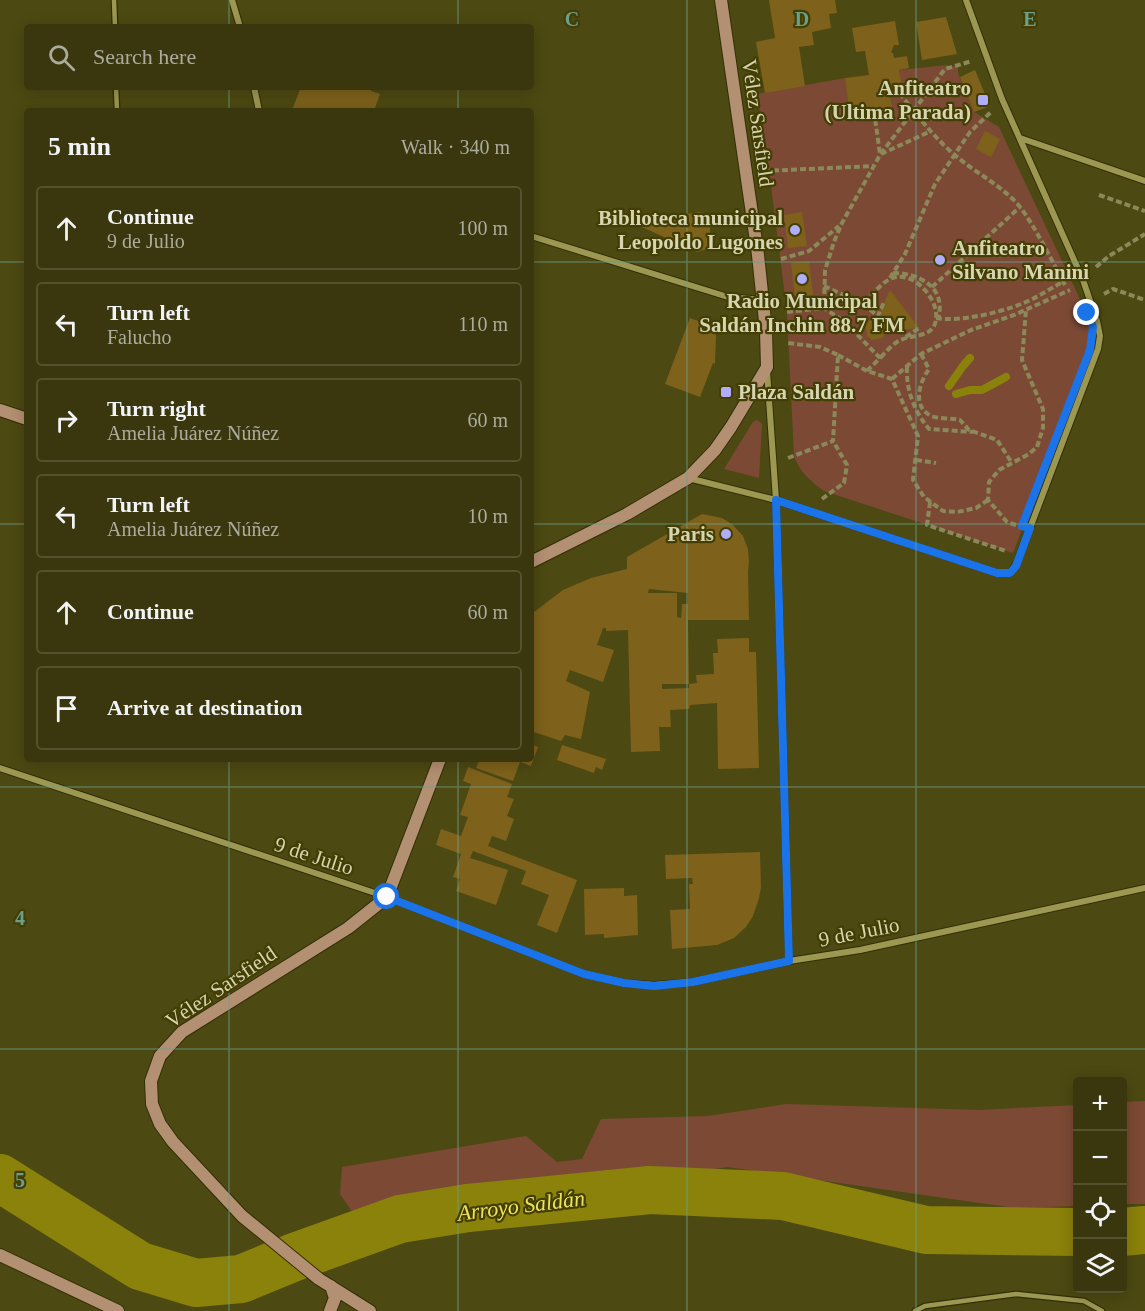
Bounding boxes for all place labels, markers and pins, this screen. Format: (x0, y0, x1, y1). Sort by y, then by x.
place label: Anfiteatro (Ultima Parada) (825, 76, 971, 124)
marker: Anfiteatro (Ultima Parada) (976, 93, 990, 107)
place label: Biblioteca municipal Leopoldo Lugones (598, 206, 783, 254)
marker: Biblioteca municipal Leopoldo Lugones (788, 223, 802, 237)
place label: Anfiteatro Silvano Manini (952, 236, 1089, 284)
marker: Anfiteatro Silvano Manini (933, 253, 947, 267)
marker: Radio Municipal Saldán Inchin 88.7 FM (795, 272, 809, 286)
place label: Radio Municipal Saldán Inchin 88.7 FM (699, 289, 905, 337)
place label: Plaza Saldán (738, 380, 854, 404)
marker: Plaza Saldán (719, 385, 733, 399)
place label: Paris (667, 522, 714, 546)
marker: Paris (719, 527, 733, 541)

